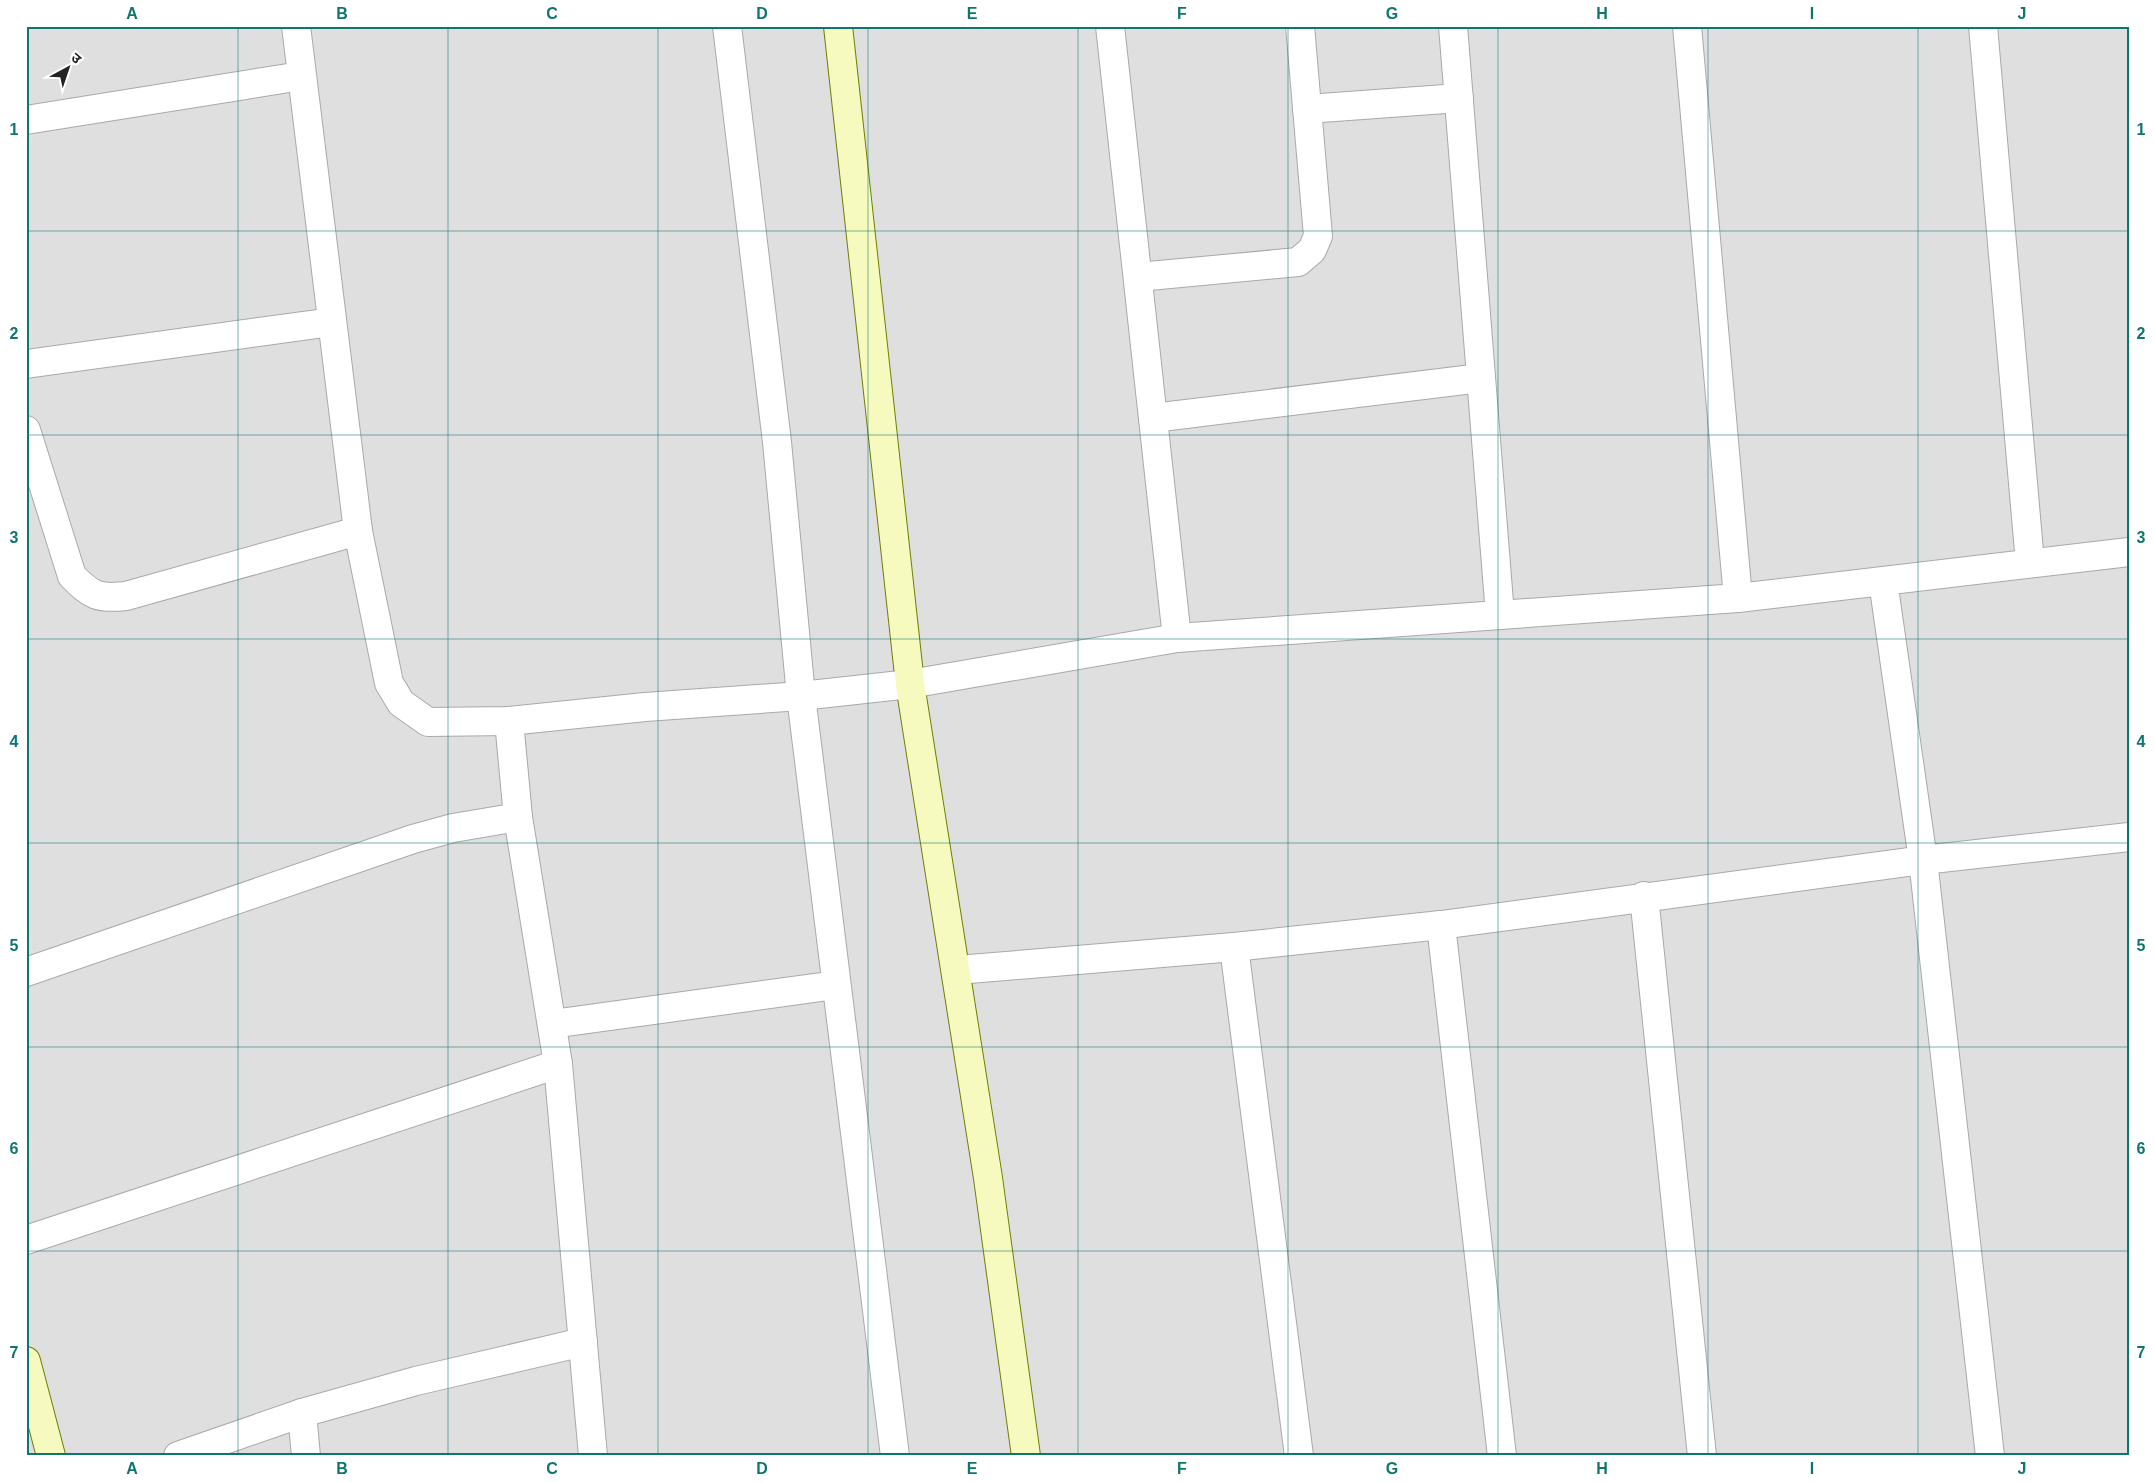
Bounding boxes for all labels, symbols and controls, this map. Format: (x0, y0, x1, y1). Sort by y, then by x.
text: A (126, 5, 138, 22)
text: B (336, 5, 348, 22)
text: C (546, 5, 558, 22)
text: D (756, 5, 768, 22)
text: E (967, 5, 978, 22)
text: F (1177, 5, 1187, 22)
text: G (1386, 5, 1398, 22)
text: H (1596, 5, 1608, 22)
text: I (1810, 5, 1814, 22)
text: J (2018, 5, 2026, 22)
north arrow (42, 42, 92, 92)
text: उ (68, 49, 85, 67)
text: 1 (10, 121, 19, 138)
text: 1 (2137, 121, 2146, 138)
text: 2 (10, 325, 19, 342)
text: 2 (2137, 325, 2146, 342)
text: 3 (10, 529, 19, 546)
text: 3 (2137, 529, 2146, 546)
text: 4 (10, 733, 19, 750)
text: 4 (2137, 733, 2146, 750)
text: 5 (10, 937, 19, 954)
text: 5 (2137, 937, 2146, 954)
text: 6 (10, 1140, 19, 1157)
text: 6 (2137, 1140, 2146, 1157)
text: 7 (10, 1344, 19, 1361)
text: 7 (2137, 1344, 2146, 1361)
text: A (126, 1460, 138, 1477)
text: B (336, 1460, 348, 1477)
text: C (546, 1460, 558, 1477)
text: D (756, 1460, 768, 1477)
text: E (967, 1460, 978, 1477)
text: F (1177, 1460, 1187, 1477)
text: G (1386, 1460, 1398, 1477)
text: H (1596, 1460, 1608, 1477)
text: I (1810, 1460, 1814, 1477)
text: J (2018, 1460, 2026, 1477)

